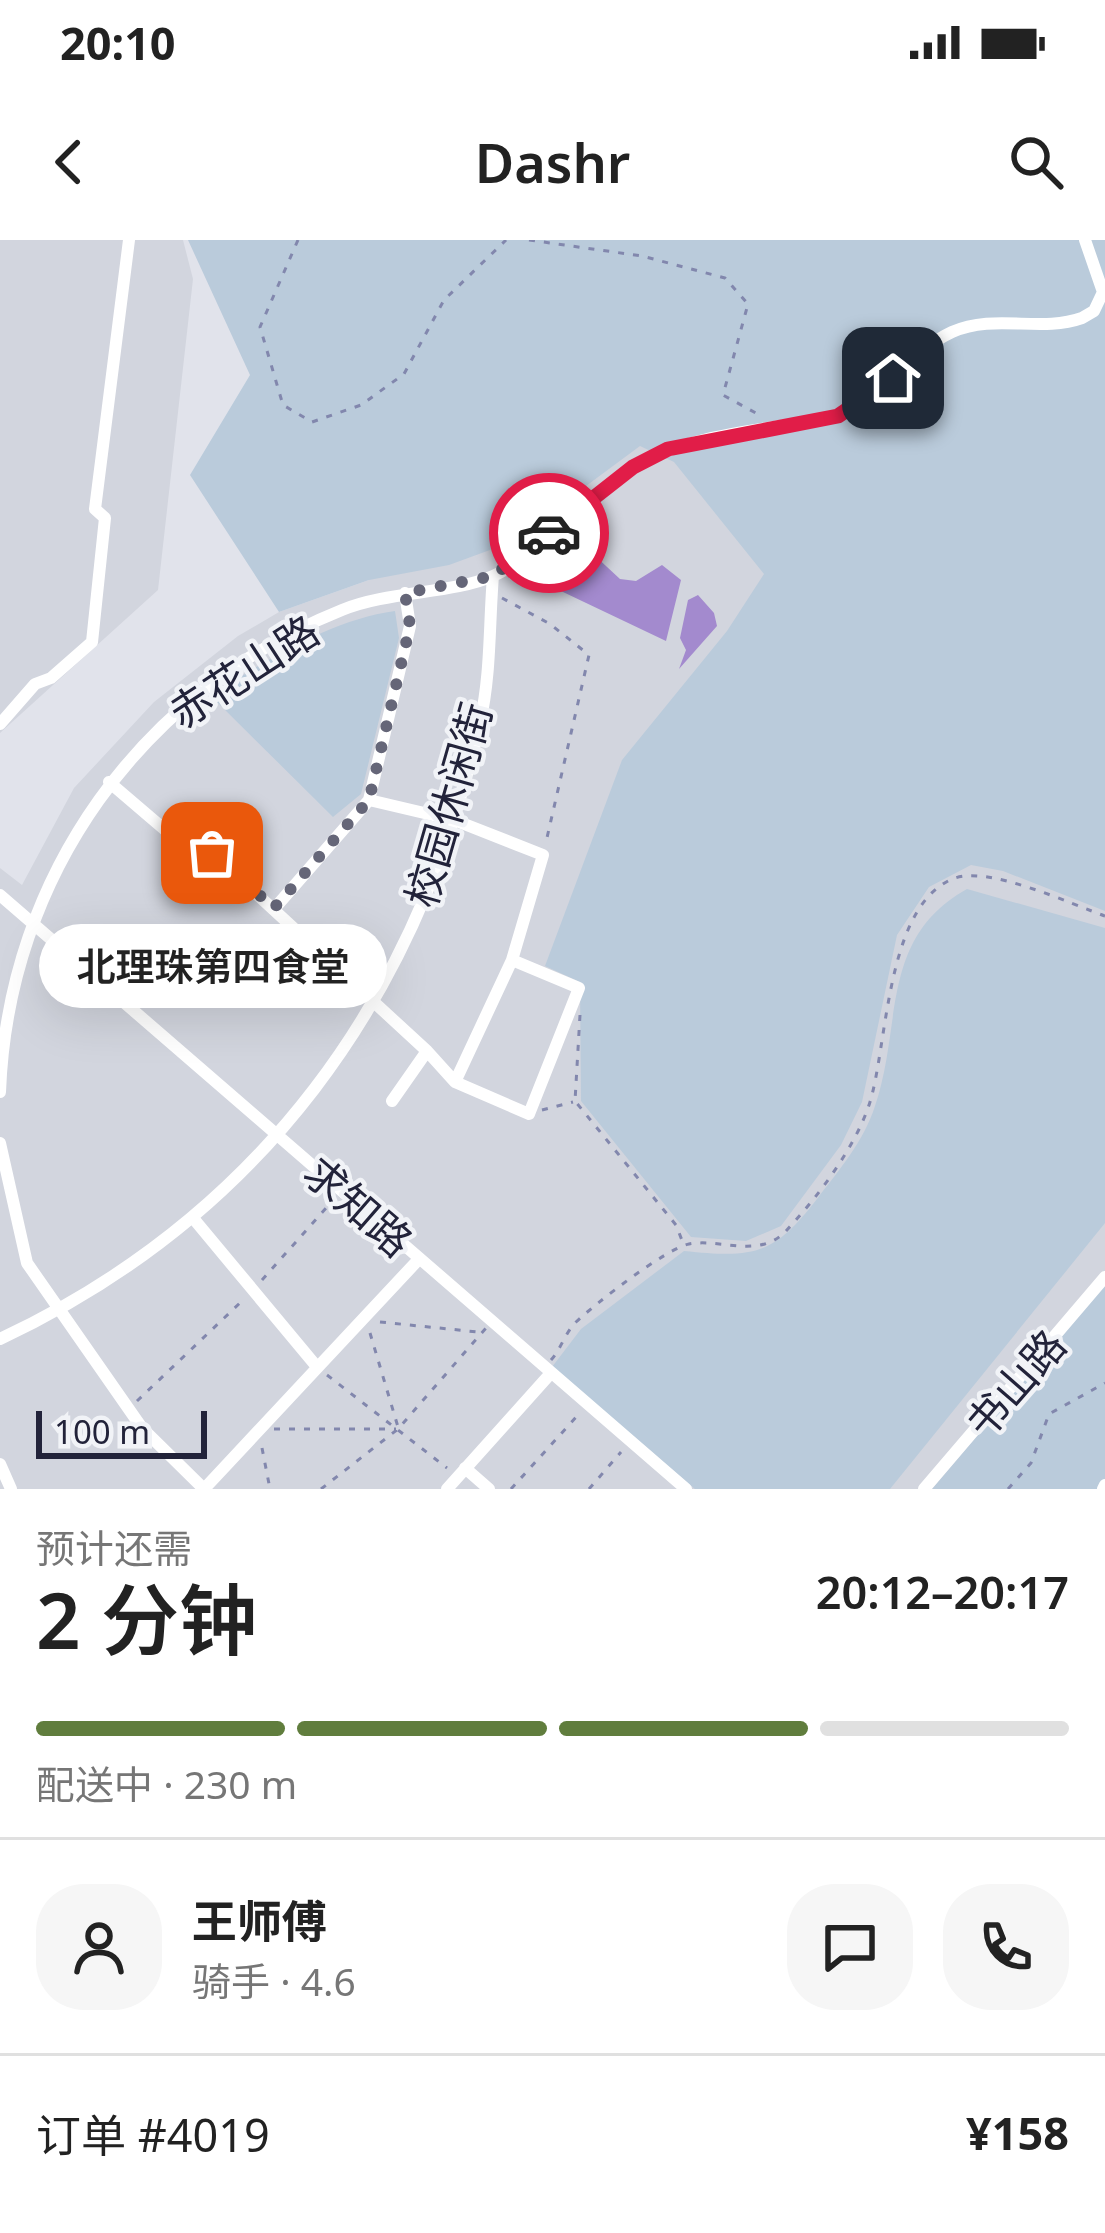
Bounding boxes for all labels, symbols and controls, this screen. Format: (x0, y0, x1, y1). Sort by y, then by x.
text: 20:10 (60, 12, 176, 73)
text: Dashr (475, 125, 630, 199)
icon: back (36, 129, 102, 195)
icon: search (1003, 129, 1069, 195)
pin (842, 327, 944, 429)
icon: home (860, 345, 926, 411)
courier (489, 473, 609, 593)
icon: car (516, 500, 582, 566)
street label: 赤花山路 (157, 601, 329, 740)
street label: 校园休闲街 (391, 696, 504, 913)
pin (161, 802, 263, 904)
icon: bag (179, 820, 245, 886)
callout: 北理珠第四食堂 (38, 925, 386, 1009)
text: 北理珠第四食堂 (76, 939, 350, 992)
street label: 求知路 (293, 1143, 425, 1269)
street label: 书山路 (952, 1317, 1078, 1449)
scale bar (36, 1405, 207, 1458)
text: 100 m (54, 1409, 150, 1454)
text: 预计还需 (36, 1521, 192, 1574)
text: 20:12–20:17 (816, 1561, 1069, 1622)
text: 2 分钟 (36, 1566, 257, 1672)
text: 配送中 · 230 m (36, 1757, 297, 1810)
button: person (36, 1884, 162, 2010)
button: chat (787, 1884, 913, 2010)
button: phone (943, 1884, 1069, 2010)
text: 王师傅 (192, 1890, 327, 1951)
text: 骑手 · 4.6 (192, 1954, 356, 2007)
text: ¥158 (966, 2102, 1069, 2163)
text: 订单 #4019 (36, 2104, 270, 2165)

